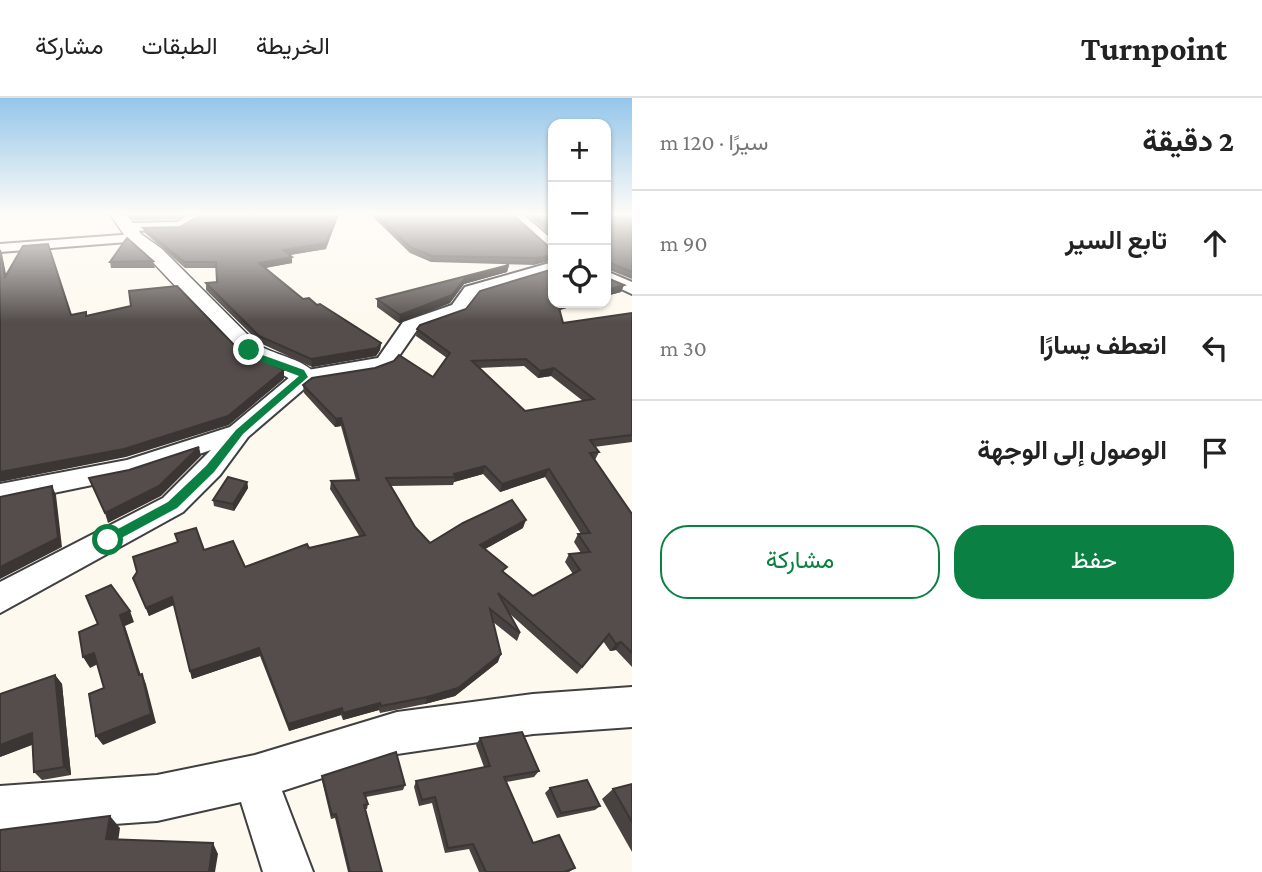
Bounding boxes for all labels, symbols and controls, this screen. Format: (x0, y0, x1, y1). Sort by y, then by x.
text: Turnpoint (1081, 30, 1227, 67)
text: مشاركة (35, 32, 103, 59)
text: الطبقات (141, 32, 218, 59)
text: الخريطة (256, 32, 330, 59)
map controls (548, 119, 611, 308)
button: + (548, 119, 611, 182)
text: 2 دقيقة (1142, 124, 1234, 157)
text: سيرًا · 120 m (660, 129, 769, 155)
button: − (548, 182, 611, 245)
icon: ahead (1196, 224, 1234, 262)
text: تابع السير (1065, 226, 1167, 255)
text: 90 m (660, 230, 708, 256)
button: locate (548, 245, 611, 308)
icon: left (1196, 329, 1234, 367)
text: انعطف يسارًا (1039, 331, 1167, 360)
route end (233, 334, 264, 365)
text: 30 m (660, 335, 707, 361)
icon: arrive (1196, 434, 1234, 472)
text: الوصول إلى الوجهة (977, 436, 1167, 465)
route start (92, 524, 123, 555)
button: مشاركة (660, 525, 940, 599)
button: حفظ (954, 525, 1234, 599)

